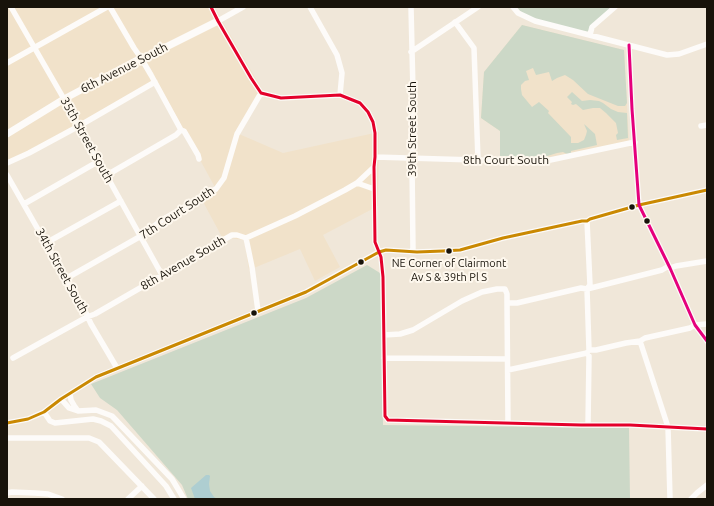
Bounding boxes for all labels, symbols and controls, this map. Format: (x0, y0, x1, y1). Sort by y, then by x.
street label: 6th Avenue South (78, 40, 170, 96)
street label: 39th Street South (405, 81, 419, 177)
street label: 35th Street South (57, 95, 117, 185)
street label: 8th Court South (463, 153, 549, 167)
street label: 7th Court South (137, 184, 217, 242)
unlabelled marker (627, 202, 637, 212)
unlabelled marker (642, 216, 652, 226)
street label: 34th Street South (32, 226, 92, 316)
street label: 8th Avenue South (138, 233, 228, 293)
marker: NE Corner of Clairmont Av S & 39th Pl S (444, 246, 454, 256)
place label: NE Corner of Clairmont Av S & 39th Pl S (392, 256, 506, 282)
unlabelled marker (356, 257, 366, 267)
unlabelled marker (249, 308, 259, 318)

